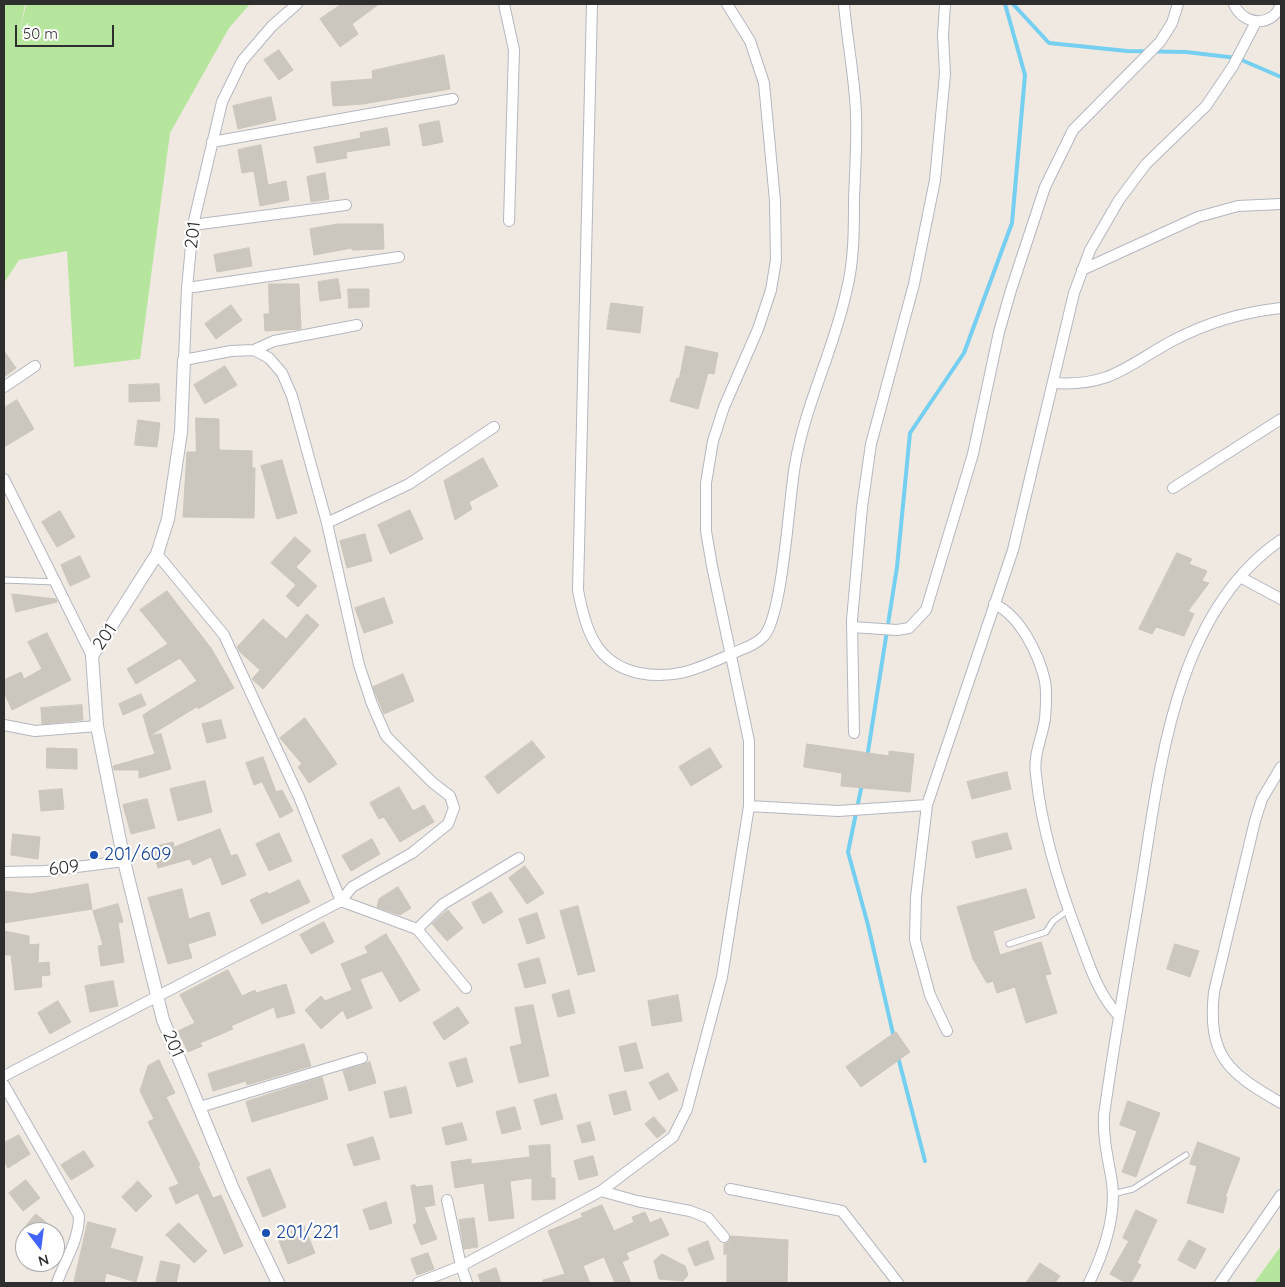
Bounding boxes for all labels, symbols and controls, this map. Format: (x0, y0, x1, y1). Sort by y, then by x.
scale bar (18, 15, 116, 47)
text: 50 m (23, 24, 58, 43)
street label: 201 (181, 220, 205, 250)
street label: 201 (88, 620, 122, 654)
place label: 201/609 (104, 844, 171, 866)
marker: 201/609 (88, 849, 100, 861)
street label: 609 (48, 855, 80, 881)
street label: 201 (158, 1027, 188, 1061)
north arrow (15, 1222, 65, 1272)
place label: 201/221 (276, 1222, 339, 1244)
marker: 201/221 (260, 1227, 272, 1239)
text: N (36, 1250, 51, 1271)

